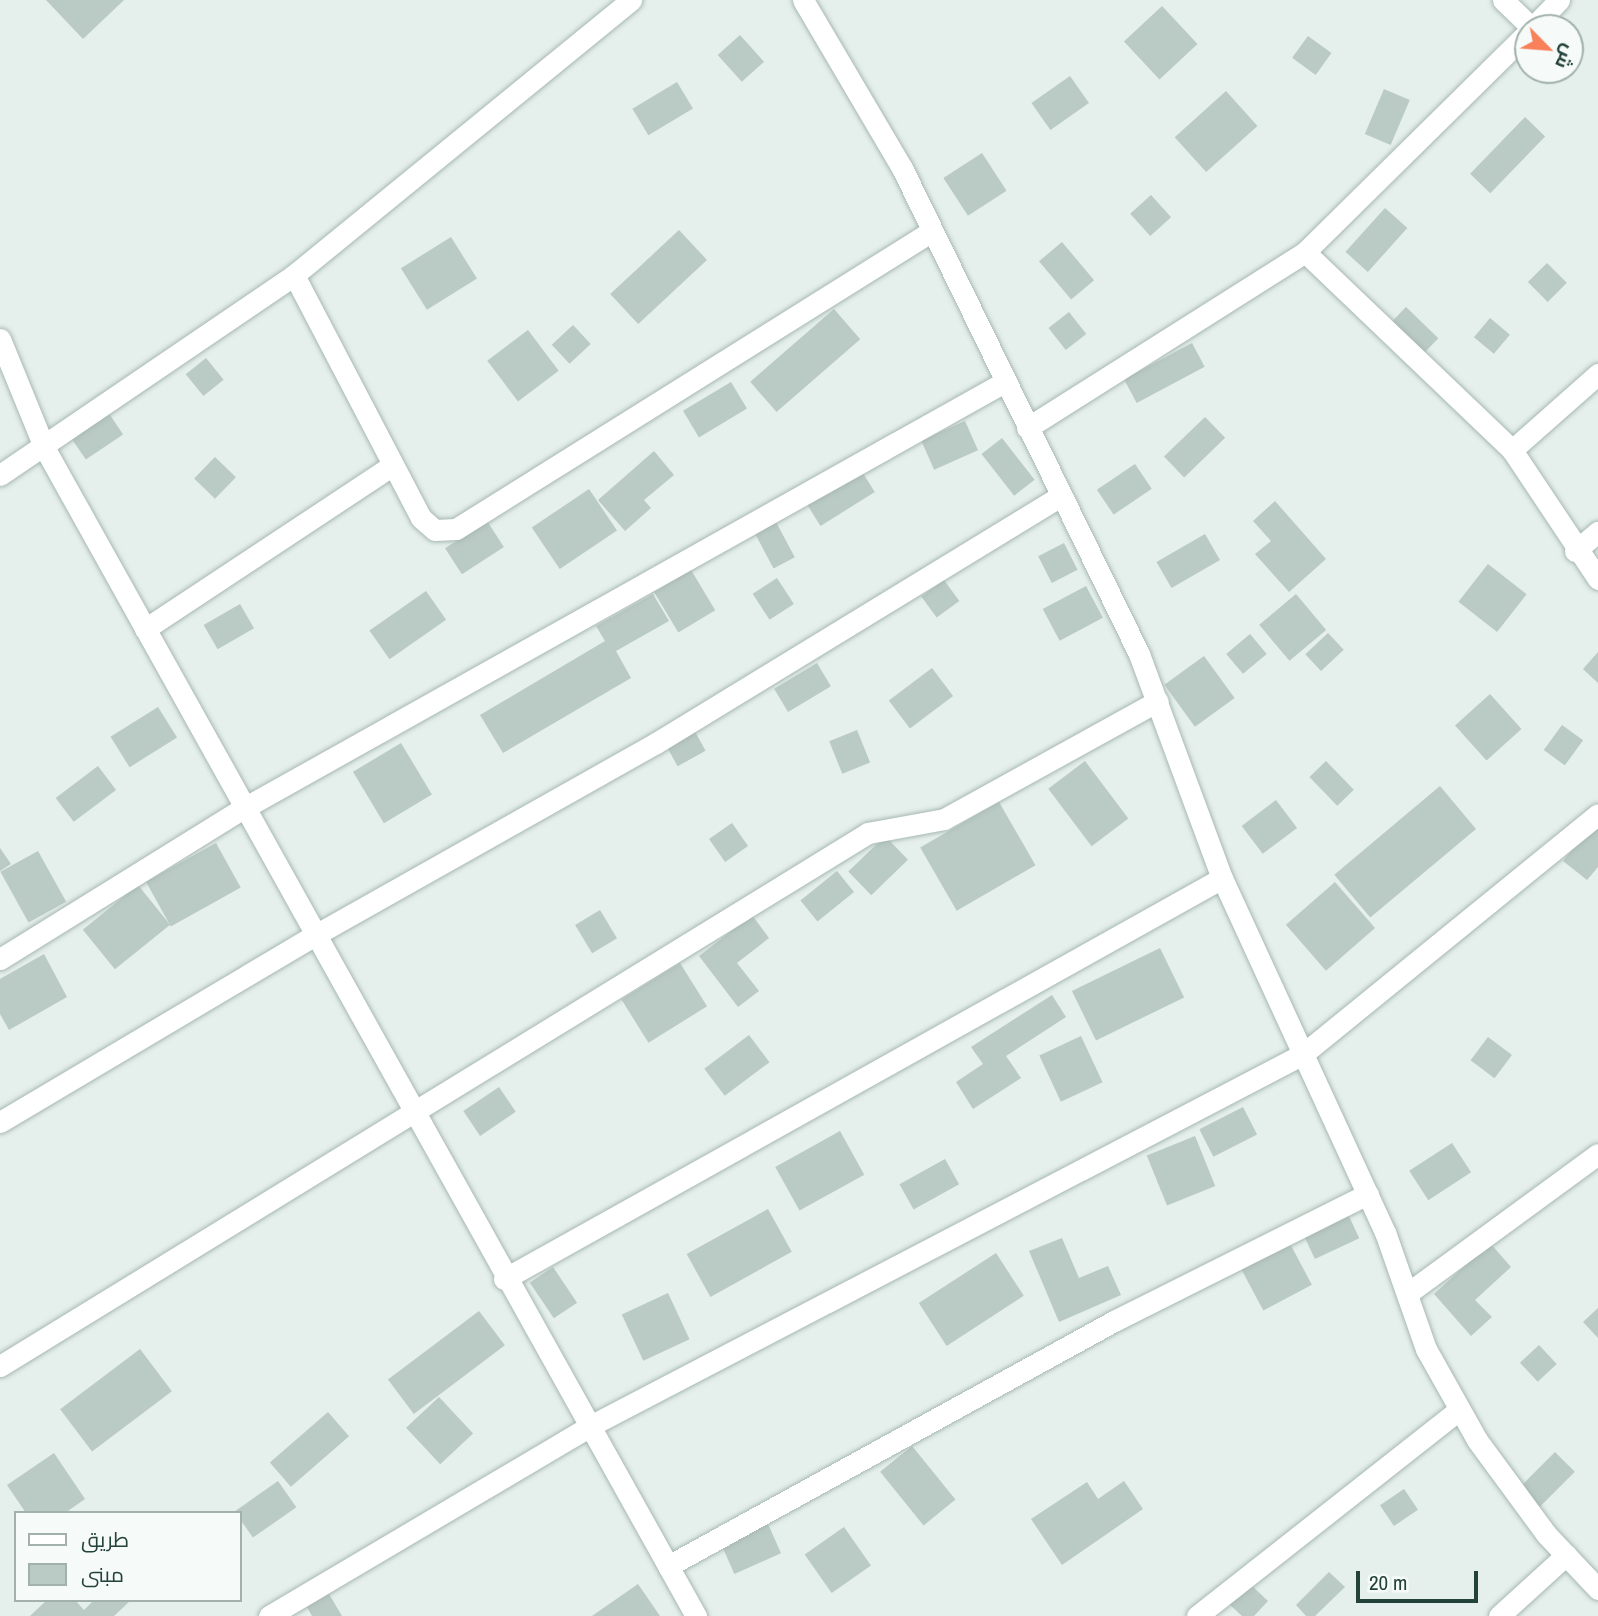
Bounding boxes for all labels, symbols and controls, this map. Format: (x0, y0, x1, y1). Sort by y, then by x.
north arrow (1514, 14, 1584, 84)
text: ش (1549, 40, 1583, 74)
legend (14, 1511, 242, 1602)
text: طريق (81, 1525, 129, 1554)
scale bar (1360, 1556, 1482, 1600)
text: مبنى (81, 1560, 124, 1589)
text: 20 m (1369, 1568, 1407, 1597)

